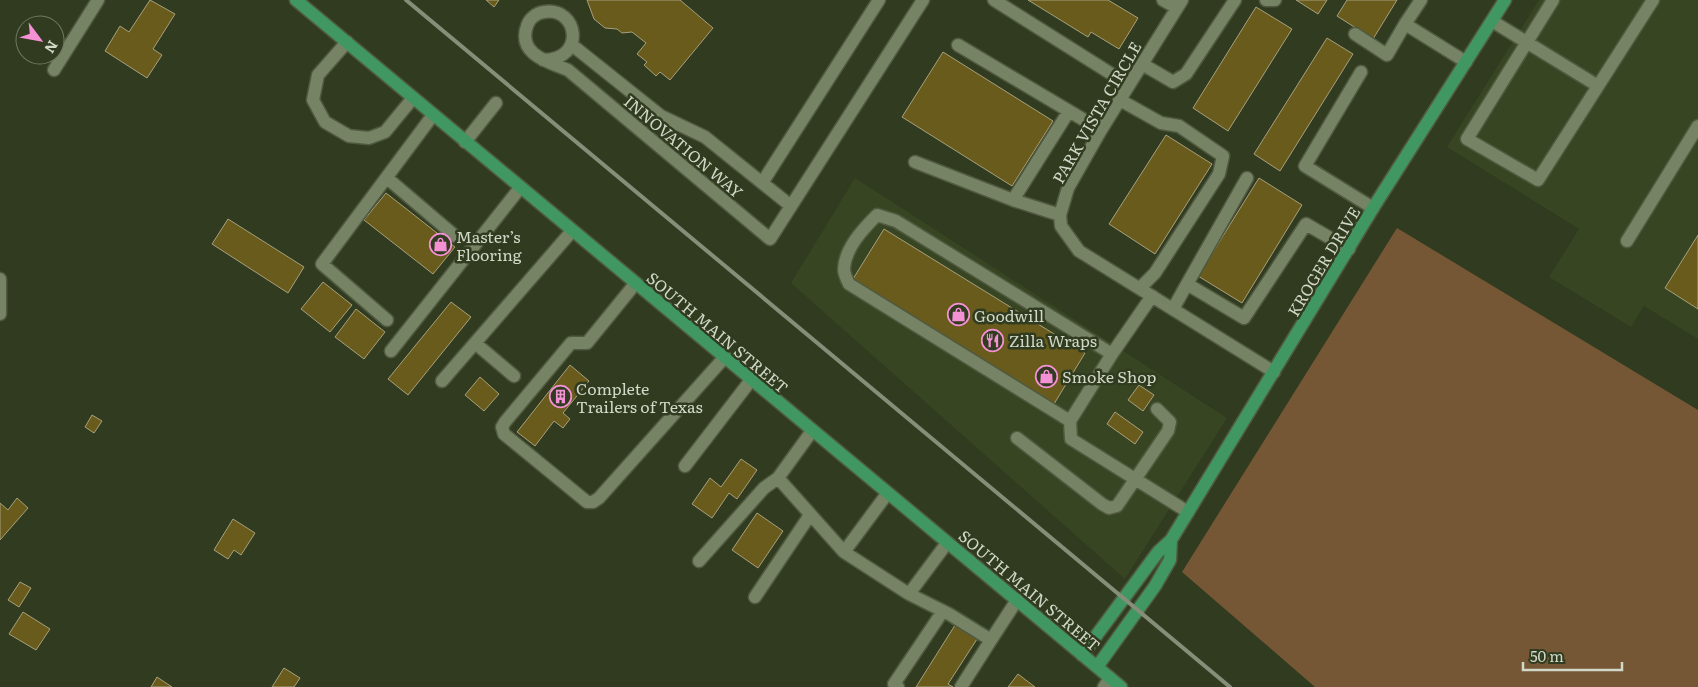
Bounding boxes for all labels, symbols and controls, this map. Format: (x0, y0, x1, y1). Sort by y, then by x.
north arrow (15, 15, 65, 65)
text: N (40, 37, 63, 58)
street label: PARK VISTA CIRCLE (1046, 37, 1146, 187)
street label: INNOVATION WAY (619, 89, 749, 203)
street label: KROGER DRIVE (1281, 201, 1365, 321)
place label: Master’s Flooring (456, 224, 522, 266)
shop icon: Master’s Flooring (428, 233, 452, 257)
street label: SOUTH MAIN STREET (642, 265, 794, 399)
shop icon: Goodwill (946, 303, 970, 327)
place label: Goodwill (974, 303, 1044, 327)
restaurant icon: Zilla Wraps (981, 328, 1005, 352)
place label: Zilla Wraps (1009, 328, 1097, 352)
shop icon: Smoke Shop (1034, 364, 1058, 388)
place label: Smoke Shop (1062, 364, 1156, 388)
place label: Complete Trailers of Texas (576, 376, 703, 418)
building icon: Complete Trailers of Texas (548, 385, 572, 409)
street label: SOUTH MAIN STREET (954, 523, 1106, 657)
scale bar (1523, 640, 1622, 672)
text: 50 m (1530, 644, 1564, 667)

